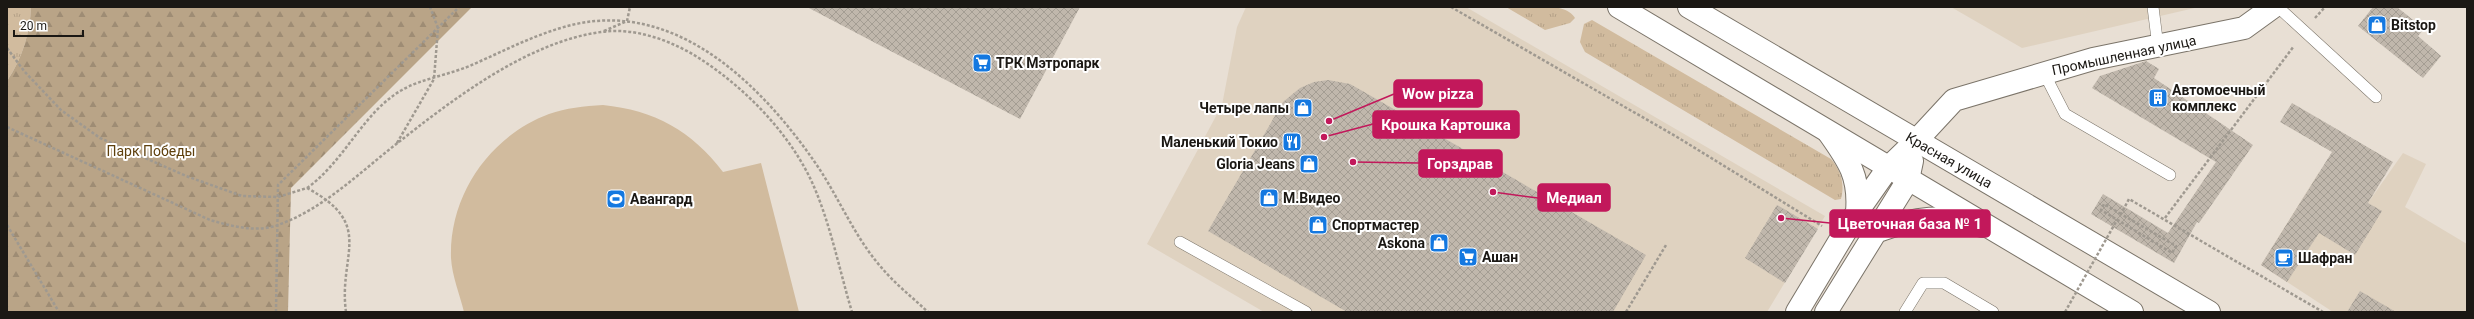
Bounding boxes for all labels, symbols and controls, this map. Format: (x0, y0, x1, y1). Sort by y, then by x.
scale bar (14, 12, 83, 38)
shop icon: Bitstop (2366, 14, 2388, 36)
place label: Bitstop (2391, 17, 2436, 33)
text: 20 m (20, 19, 47, 33)
street label: Промышленная улица (2050, 32, 2198, 78)
supermarket icon: ТРК Мэтропарк (971, 52, 993, 74)
place label: ТРК Мэтропарк (996, 55, 1100, 71)
callout: Wow pizza (1394, 80, 1482, 107)
place label: Автомоечный комплекс (2172, 82, 2265, 114)
text: Wow pizza (1402, 85, 1474, 103)
building icon: Автомоечный комплекс (2147, 87, 2169, 109)
shop icon: Четыре лапы (1292, 97, 1314, 119)
place label: Четыре лапы (1199, 100, 1289, 116)
callout: Крошка Картошка (1373, 111, 1519, 138)
text: Крошка Картошка (1381, 116, 1511, 134)
street label: Красная улица (1903, 129, 1995, 191)
restaurant icon: Маленький Токио (1281, 131, 1303, 153)
place label: Маленький Токио (1161, 134, 1278, 150)
park label: Парк Победы (107, 143, 195, 159)
callout: Горздрав (1419, 150, 1502, 177)
shop icon: Gloria Jeans (1298, 153, 1320, 175)
text: Горздрав (1427, 155, 1493, 173)
place label: Gloria Jeans (1216, 156, 1295, 172)
callout: Медиал (1538, 184, 1610, 211)
shop icon: М.Видео (1258, 187, 1280, 209)
sports icon: Авангард (605, 188, 627, 210)
text: Медиал (1546, 189, 1602, 207)
place label: М.Видео (1283, 190, 1341, 206)
place label: Авангард (630, 191, 693, 207)
callout: Цветочная база № 1 (1830, 210, 1990, 237)
shop icon: Спортмастер (1307, 214, 1329, 236)
text: Цветочная база № 1 (1838, 215, 1982, 233)
place label: Спортмастер (1332, 217, 1419, 233)
shop icon: Askona (1428, 232, 1450, 254)
place label: Askona (1378, 235, 1425, 251)
supermarket icon: Ашан (1457, 246, 1479, 268)
cafe icon: Шафран (2273, 247, 2295, 269)
place label: Ашан (1482, 249, 1518, 265)
place label: Шафран (2298, 250, 2353, 266)

